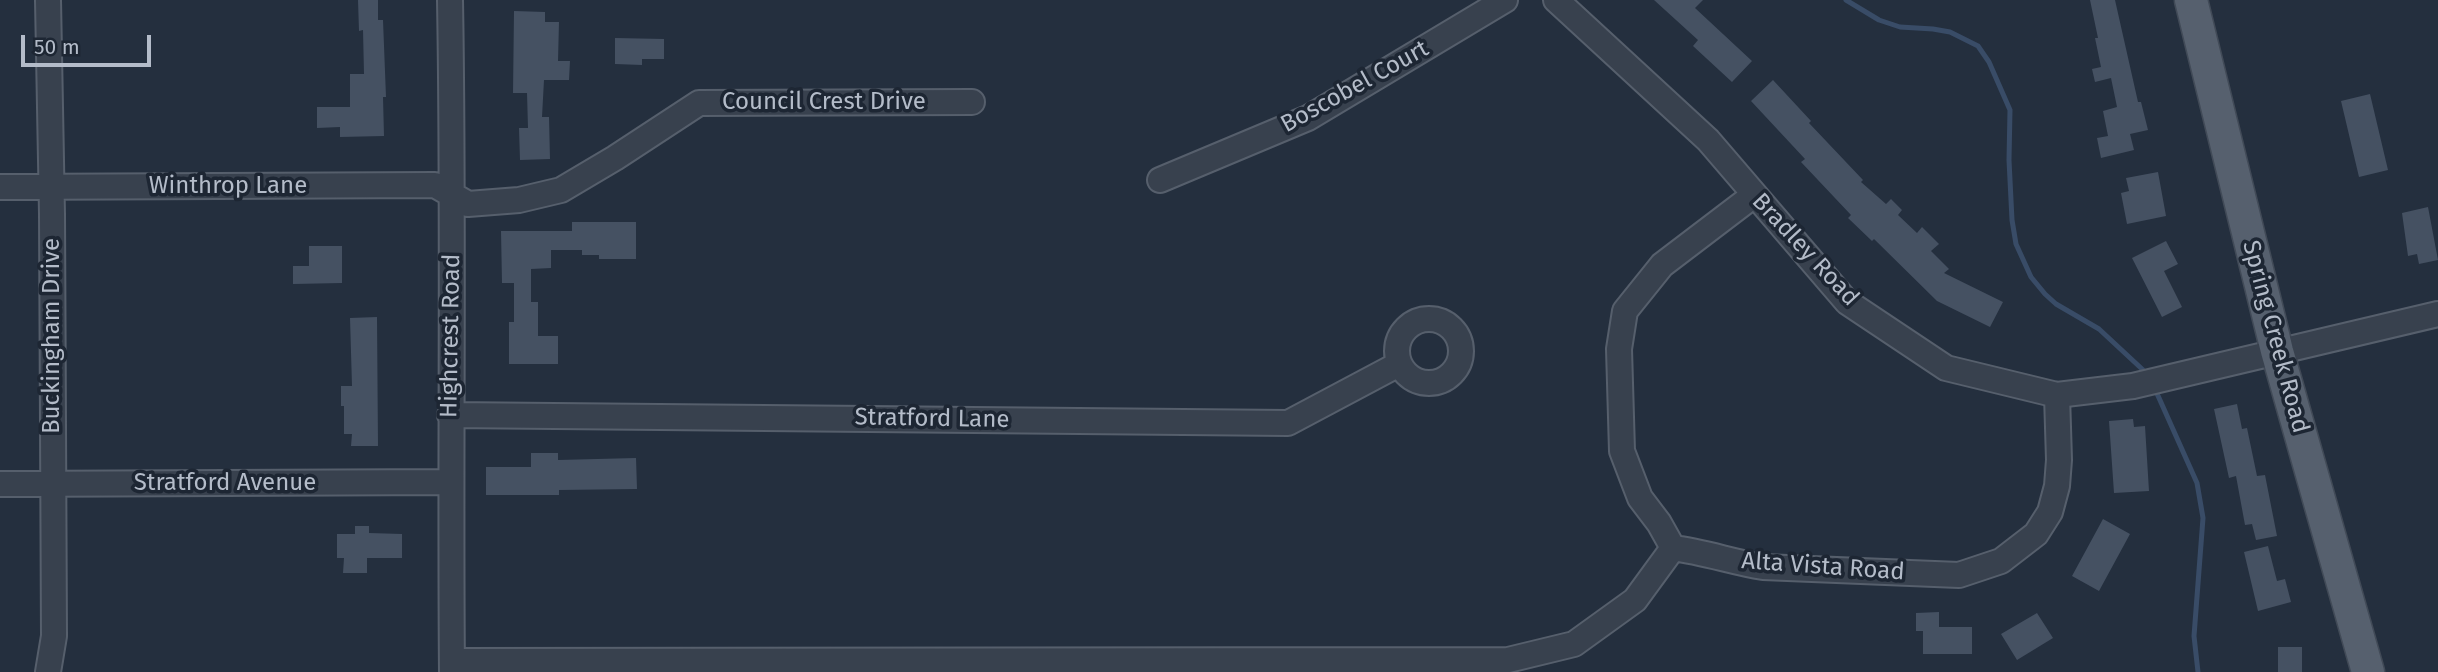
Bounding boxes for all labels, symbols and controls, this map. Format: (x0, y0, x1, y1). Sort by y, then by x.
scale bar (24, 21, 154, 65)
text: 50 m (34, 34, 80, 60)
street label: Boscobel Court (1276, 35, 1434, 139)
street label: Council Crest Drive (722, 88, 926, 116)
street label: Winthrop Lane (149, 172, 307, 200)
street label: Bradley Road (1745, 188, 1865, 312)
street label: Buckingham Drive (38, 238, 66, 434)
street label: Spring Creek Road (2235, 238, 2315, 436)
street label: Highcrest Road (435, 254, 467, 418)
street label: Stratford Lane (854, 403, 1010, 435)
street label: Stratford Avenue (134, 469, 316, 497)
street label: Alta Vista Road (1741, 547, 1905, 587)

